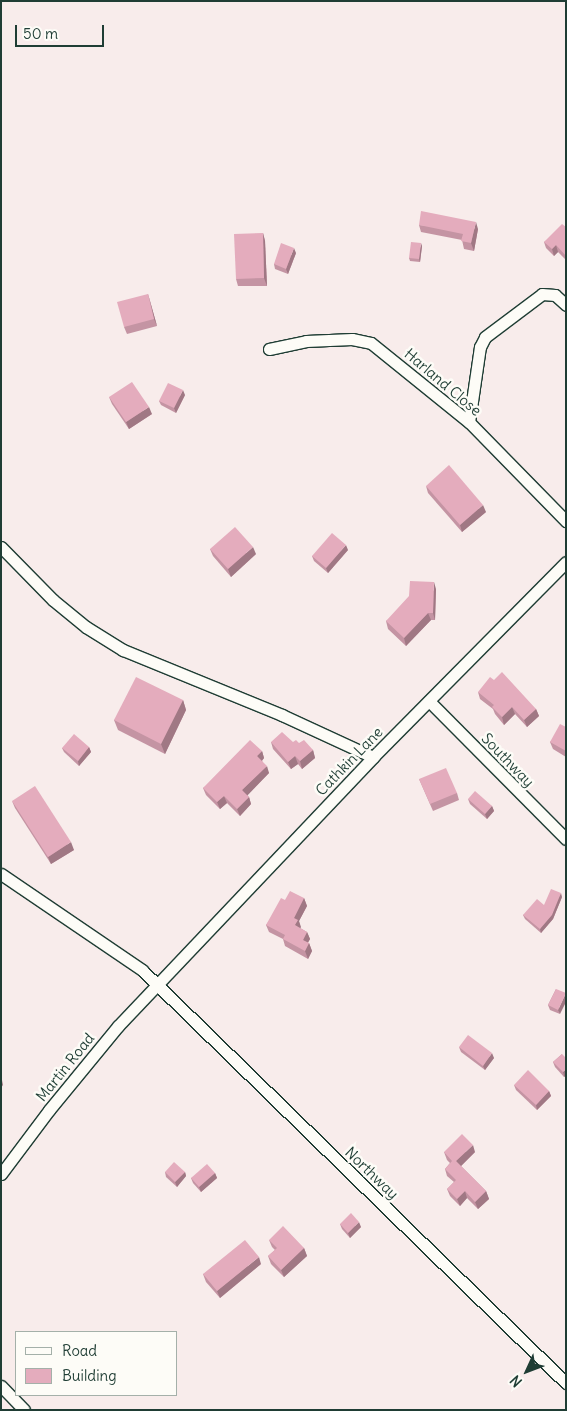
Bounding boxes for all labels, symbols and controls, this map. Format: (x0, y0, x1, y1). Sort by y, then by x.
scale bar (18, 15, 106, 47)
text: 50 m (23, 24, 58, 43)
street label: Harland Close (401, 345, 485, 419)
street label: Cathkin Lane (312, 723, 386, 799)
street label: Southway (478, 729, 538, 791)
street label: Martin Road (32, 1029, 98, 1105)
street label: Northway (342, 1143, 402, 1203)
legend (15, 1331, 178, 1396)
text: Road (62, 1341, 97, 1360)
north arrow (502, 1346, 552, 1396)
text: Building (62, 1366, 117, 1385)
text: N (506, 1372, 526, 1391)

